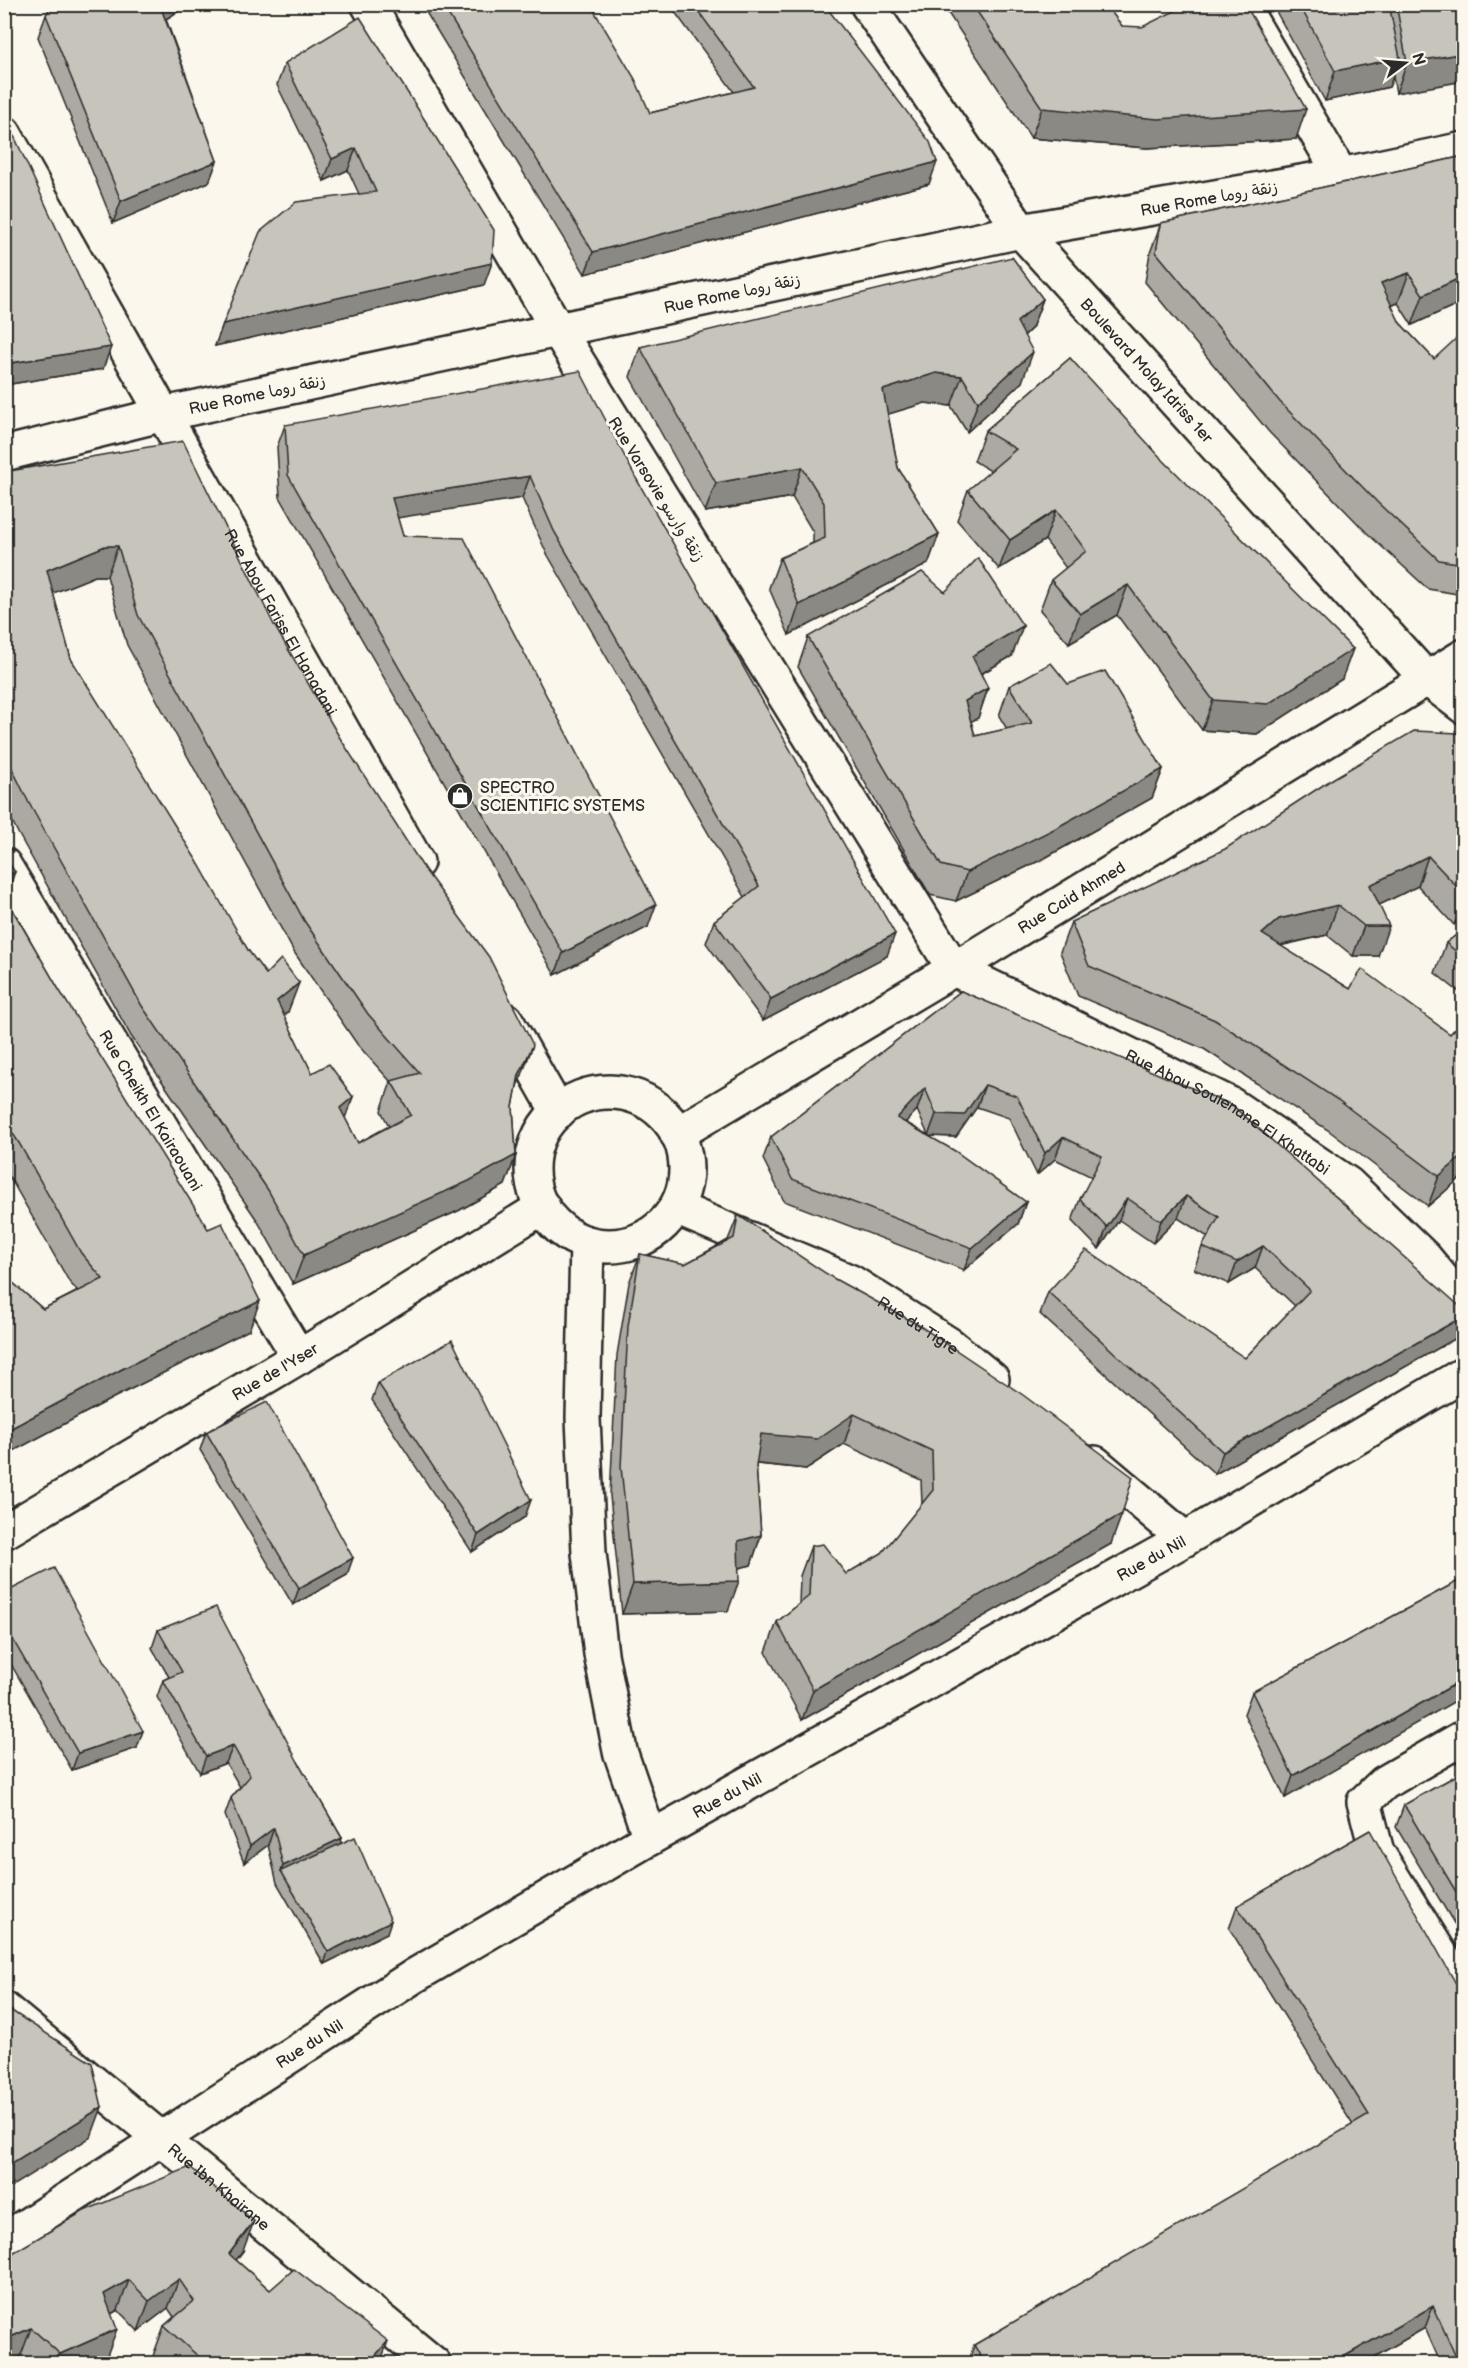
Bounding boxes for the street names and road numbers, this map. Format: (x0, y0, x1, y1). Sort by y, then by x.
street label: Rue Rome زنقة روما (1139, 178, 1279, 221)
street label: Rue Rome زنقة روما (662, 271, 802, 318)
street label: Boulevard Molay Idriss 1er (1076, 295, 1216, 448)
street label: Rue Rome زنقة روما (187, 372, 327, 419)
street label: Rue Varsovie زنقة وارسو (603, 414, 708, 566)
street label: Rue Abou Fariss El Hanadani (219, 526, 340, 719)
street label: Rue Caid Ahmed (1015, 858, 1129, 938)
street label: Rue Cheikh El Kairaouani (94, 1027, 205, 1195)
street label: Rue Abou Soulenane El Khattabi (1121, 1046, 1333, 1180)
street label: Rue du Tigre (873, 1293, 963, 1360)
street label: Rue de l'Yser (229, 1339, 322, 1405)
street label: Rue du Nil (1114, 1532, 1190, 1586)
street label: Rue du Nil (690, 1770, 765, 1823)
street label: Rue du Nil (273, 2016, 347, 2073)
street label: Rue Ibn Khairane (163, 2140, 273, 2236)

